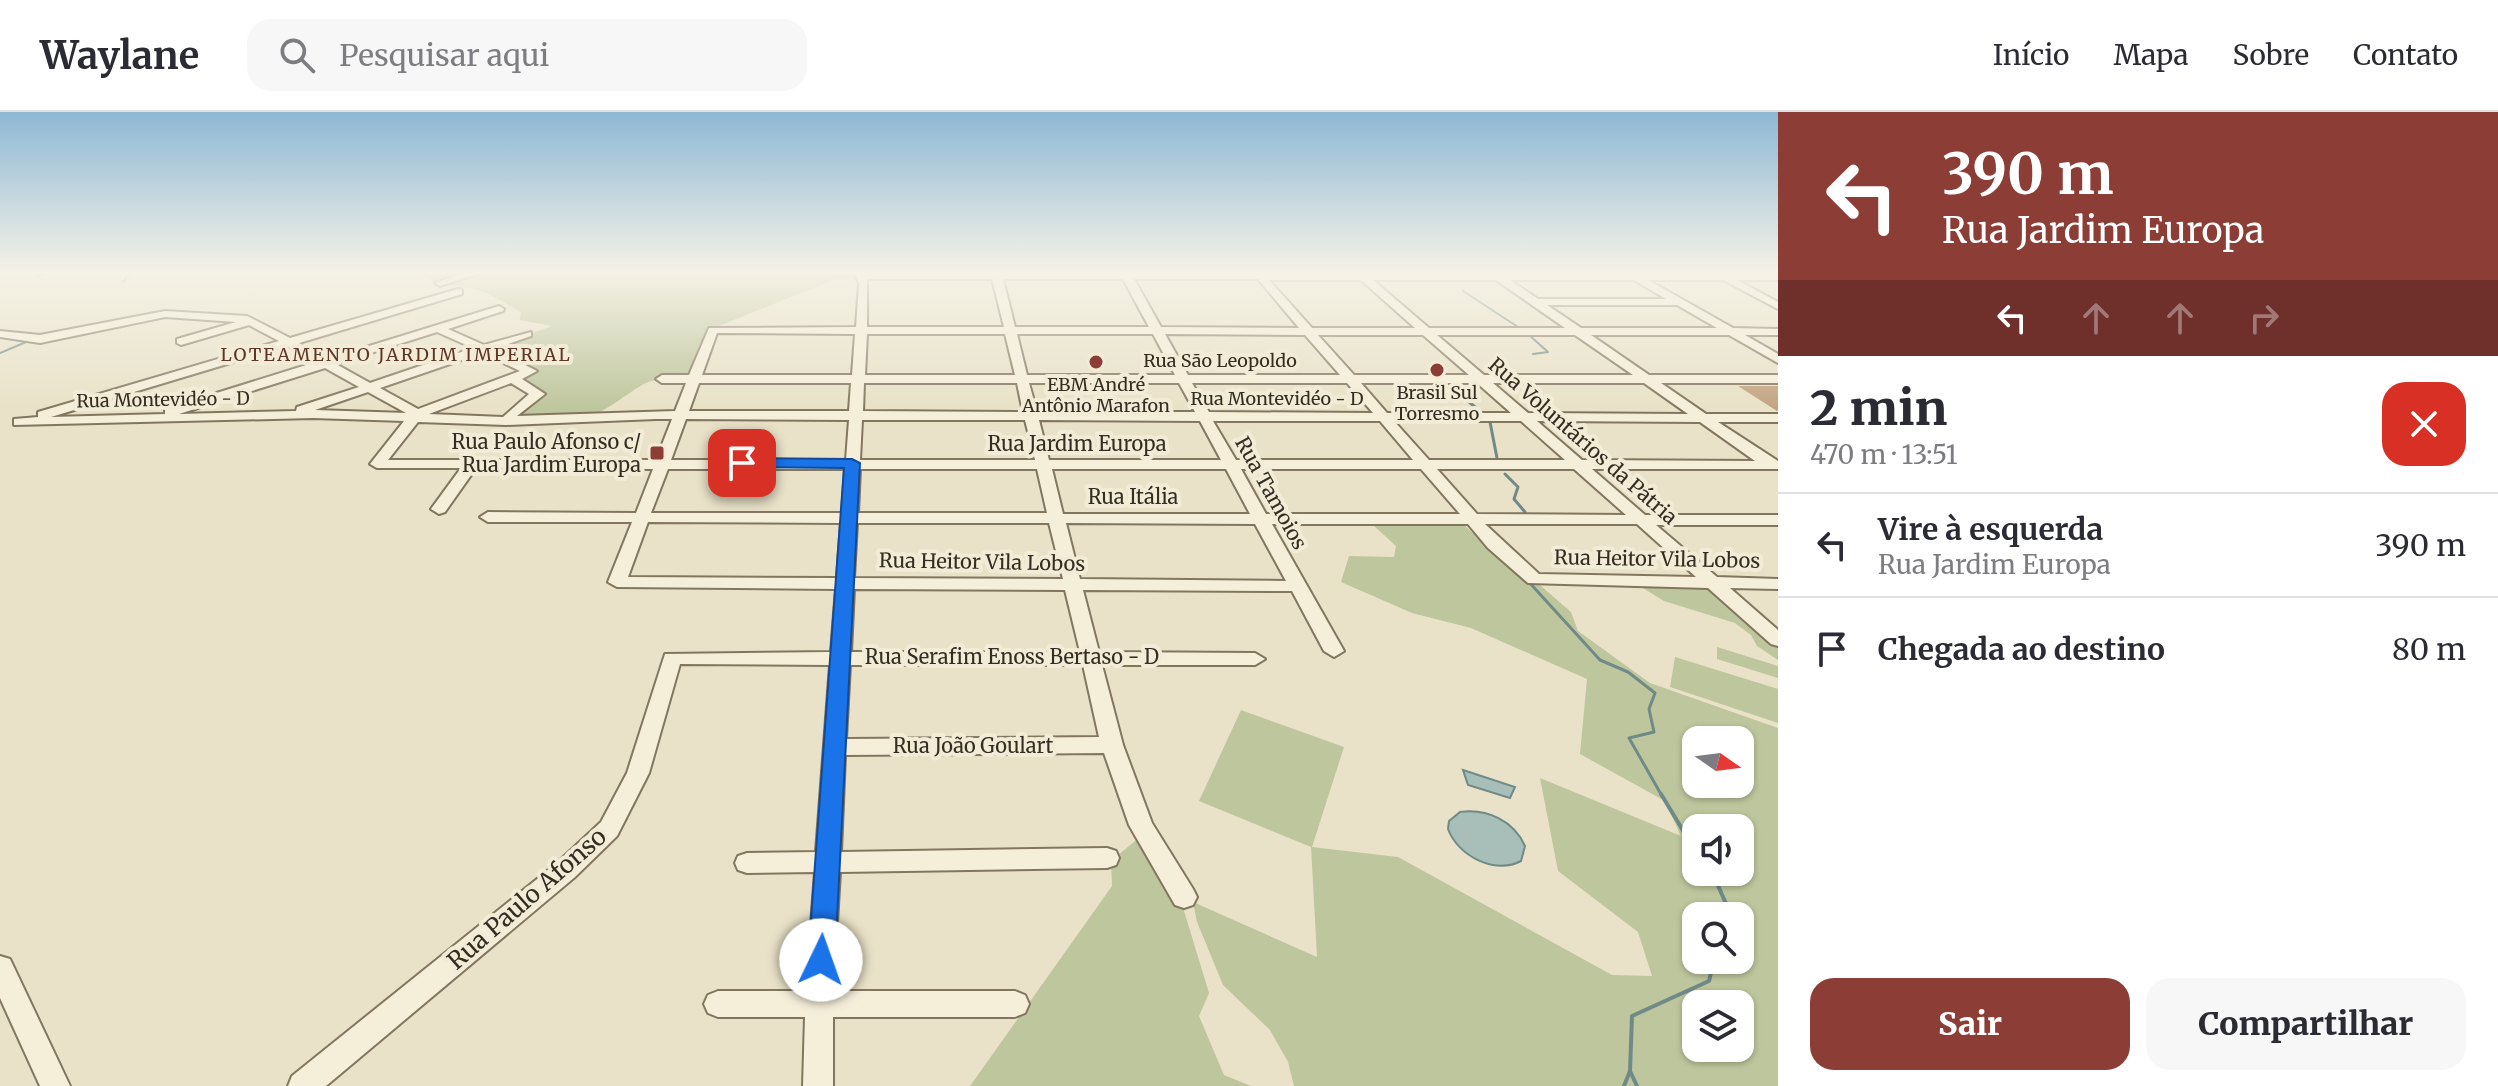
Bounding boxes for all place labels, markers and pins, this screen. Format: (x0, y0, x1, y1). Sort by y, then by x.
marker: EBM André Antônio Marafon (1087, 353, 1105, 371)
marker: Brasil Sul Torresmo (1428, 361, 1446, 379)
place label: EBM André Antônio Marafon (1021, 373, 1170, 417)
place label: Brasil Sul Torresmo (1395, 381, 1479, 425)
place label: Rua Paulo Afonso c/ Rua Jardim Europa (452, 429, 641, 477)
pin (708, 429, 776, 497)
marker: Rua Paulo Afonso c/ Rua Jardim Europa (648, 444, 666, 462)

